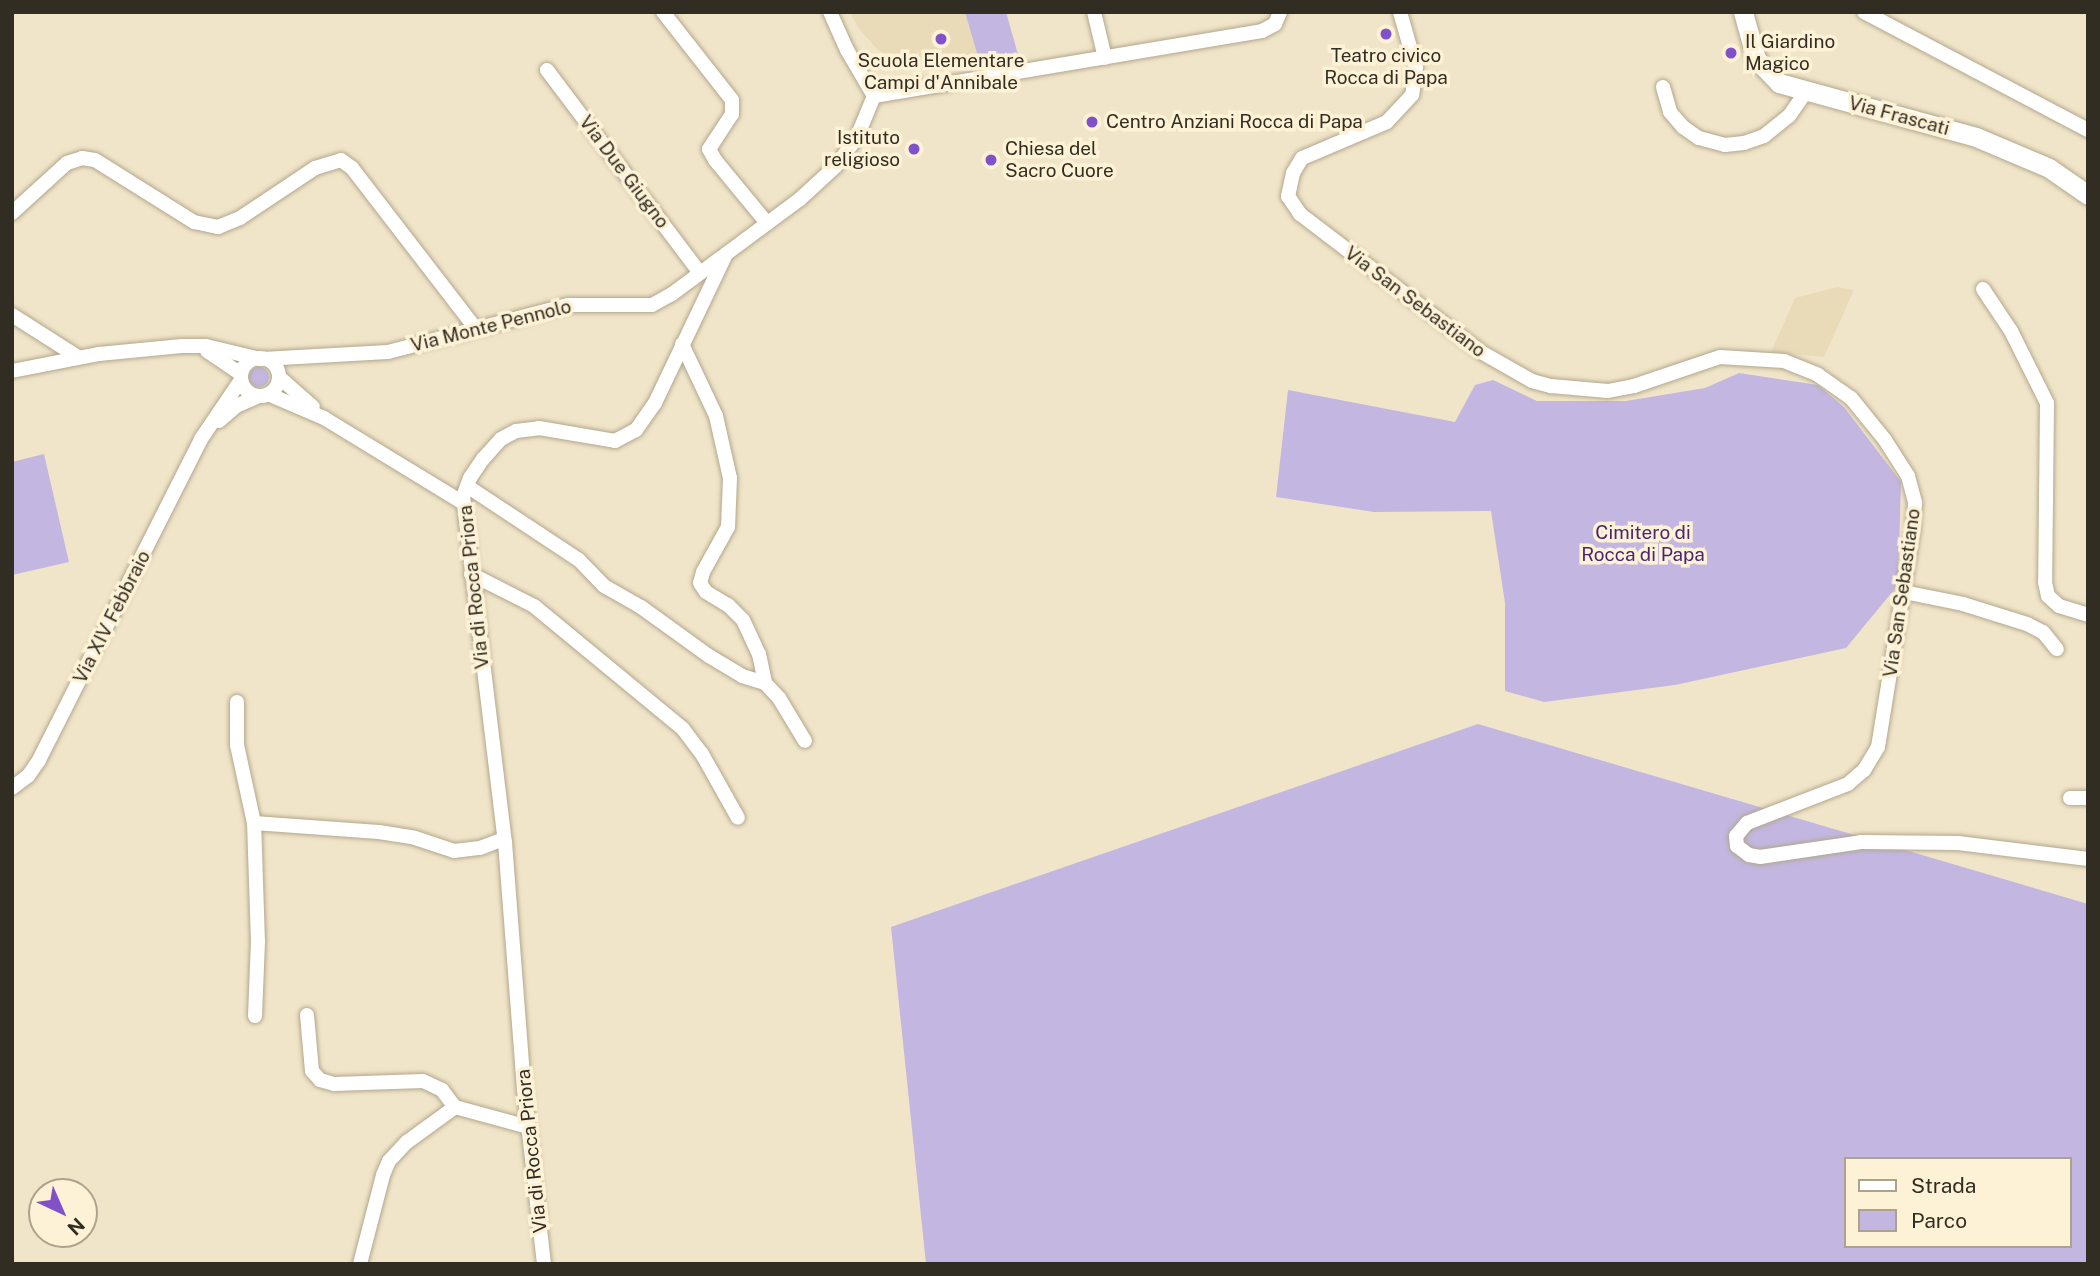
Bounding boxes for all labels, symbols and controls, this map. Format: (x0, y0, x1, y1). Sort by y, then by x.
marker: Teatro civico Rocca di Papa (1378, 26, 1394, 42)
marker: Scuola Elementare Campi d'Annibale (933, 31, 949, 47)
place label: Il Giardino Magico (1745, 31, 1835, 75)
place label: Teatro civico Rocca di Papa (1324, 45, 1448, 89)
marker: Il Giardino Magico (1723, 45, 1739, 61)
place label: Scuola Elementare Campi d'Annibale (858, 50, 1024, 94)
street label: Via Frascati (1846, 92, 1952, 140)
street label: Via Due Giugno (574, 111, 674, 233)
place label: Centro Anziani Rocca di Papa (1106, 111, 1363, 133)
marker: Centro Anziani Rocca di Papa (1084, 114, 1100, 130)
place label: Istituto religioso (824, 127, 900, 171)
place label: Chiesa del Sacro Cuore (1005, 138, 1114, 182)
marker: Istituto religioso (906, 141, 922, 157)
marker: Chiesa del Sacro Cuore (983, 152, 999, 168)
street label: Via San Sebastiano (1340, 242, 1490, 362)
street label: Via Monte Pennolo (408, 295, 574, 357)
street label: Via di Rocca Priora (454, 504, 494, 670)
street label: Via San Sebastiano (1879, 507, 1925, 679)
park label: Cimitero di Rocca di Papa (1581, 522, 1705, 566)
street label: Via XIV Febbraio (69, 547, 155, 687)
street label: Via di Rocca Priora (512, 1068, 552, 1234)
legend (1844, 1157, 2072, 1248)
text: Strada (1911, 1173, 1976, 1198)
north arrow (28, 1178, 98, 1248)
text: Parco (1911, 1208, 1967, 1233)
text: N (63, 1214, 89, 1240)

